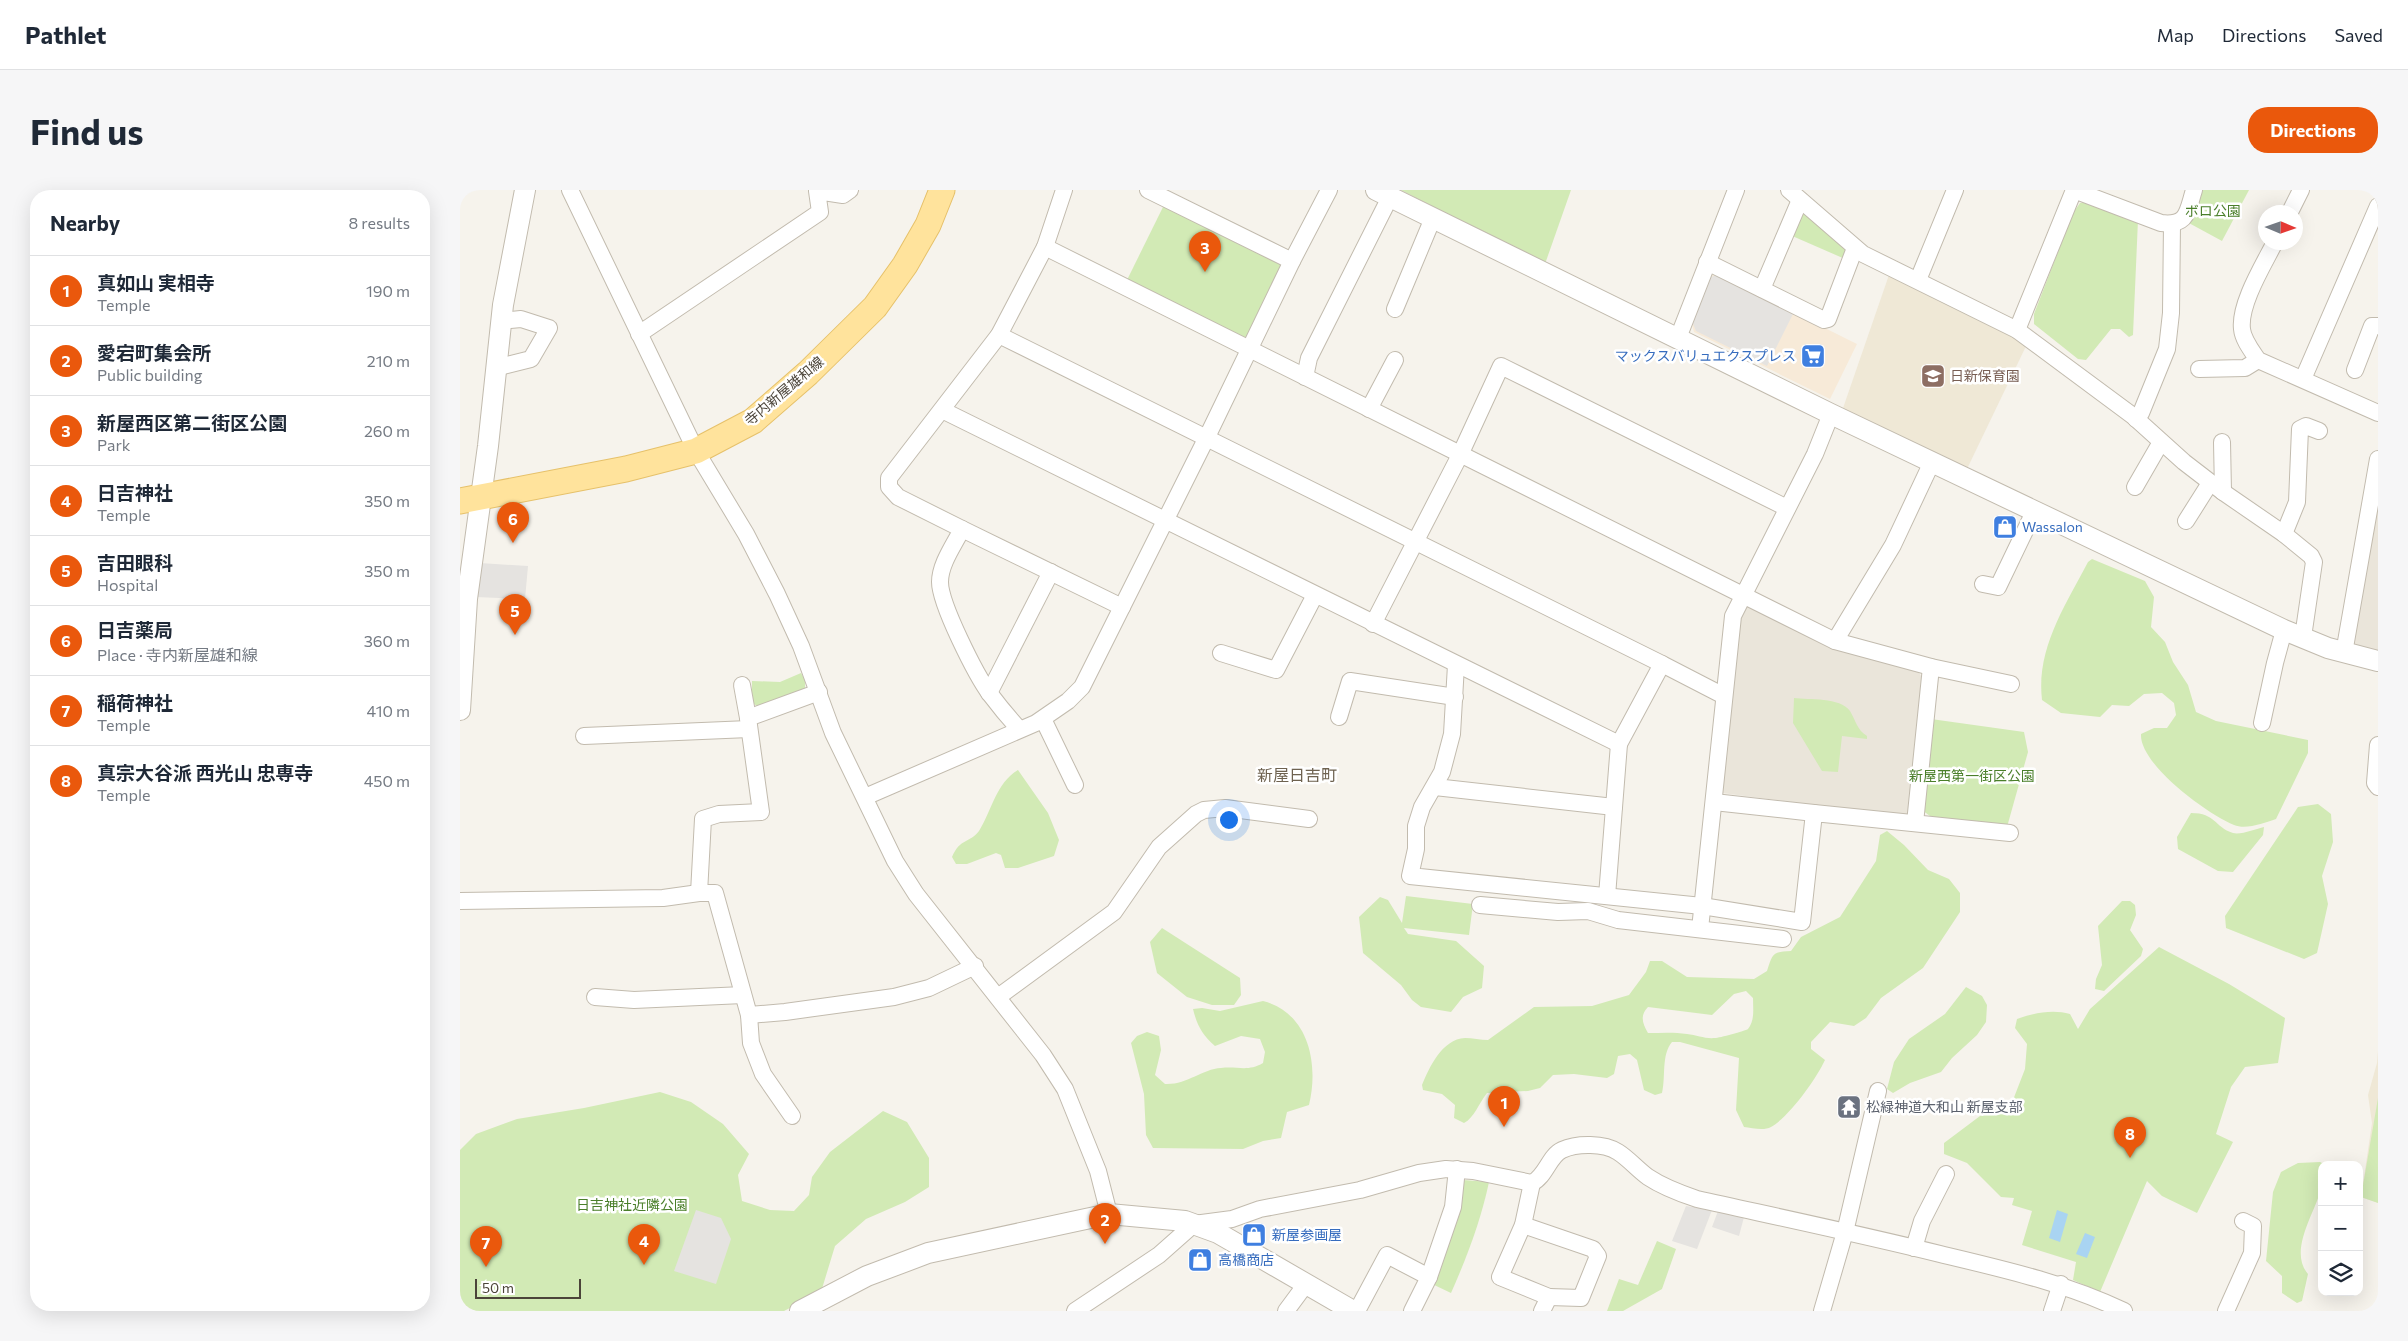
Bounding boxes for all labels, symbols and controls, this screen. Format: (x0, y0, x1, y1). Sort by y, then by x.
text: Pathlet (25, 20, 106, 49)
text: Map (2157, 24, 2194, 46)
text: Directions (2222, 24, 2306, 46)
text: Saved (2334, 24, 2383, 46)
button: Directions (2248, 107, 2378, 153)
text: Find us (30, 109, 144, 152)
park label: ボロ公園 (2185, 202, 2241, 219)
north arrow (2258, 205, 2303, 250)
text: Nearby (50, 210, 120, 235)
text: 8 results (349, 213, 410, 232)
pin: 3 (1189, 231, 1221, 272)
text: 真如山 実相寺 (97, 271, 215, 294)
text: 1 (62, 281, 70, 300)
text: 190 m (366, 281, 410, 300)
text: Temple (97, 295, 150, 314)
text: 愛宕町集会所 (97, 341, 211, 364)
supermarket icon: マックスバリュエクスプレス (1800, 343, 1826, 369)
place label: マックスバリュエクスプレス (1615, 347, 1796, 364)
text: 2 (61, 351, 71, 370)
text: 210 m (367, 351, 410, 370)
street label: 寺内新屋雄和線 (741, 353, 827, 429)
school or university icon: 日新保育園 (1920, 363, 1946, 389)
text: Public building (97, 365, 202, 384)
place label: 日新保育園 (1950, 367, 2020, 384)
text: 新屋西区第二街区公園 (97, 411, 287, 434)
text: 3 (61, 421, 71, 440)
text: 260 m (364, 421, 410, 440)
text: Park (97, 435, 130, 454)
text: 日吉神社 (97, 481, 173, 504)
text: 4 (61, 491, 71, 510)
text: 350 m (364, 491, 410, 510)
pin: 6 (497, 502, 529, 543)
text: Temple (97, 505, 150, 524)
shop icon: Wassalon (1992, 514, 2018, 540)
place label: Wassalon (2022, 518, 2083, 535)
text: 吉田眼科 (97, 551, 173, 574)
text: 5 (61, 561, 71, 580)
text: 350 m (364, 561, 410, 580)
text: Hospital (97, 575, 158, 594)
pin: 5 (499, 594, 531, 635)
text: 日吉薬局 (97, 618, 173, 641)
text: 6 (61, 631, 71, 650)
text: 360 m (364, 631, 410, 650)
text: Place · 寺内新屋雄和線 (97, 645, 258, 664)
text: 稲荷神社 (97, 691, 173, 714)
text: 7 (62, 701, 70, 720)
text: 410 m (367, 701, 410, 720)
text: Temple (97, 715, 150, 734)
text: 真宗大谷派 西光山 忠専寺 (97, 761, 313, 784)
district label: 新屋日吉町 (1257, 765, 1337, 784)
park label: 新屋西第一街区公園 (1909, 767, 2035, 784)
text: 8 (61, 771, 71, 790)
text: 450 m (364, 771, 410, 790)
text: Temple (97, 785, 150, 804)
your location (1216, 807, 1242, 833)
pin: 1 (1488, 1086, 1520, 1127)
temple icon: 松緑神道大和山 新屋支部 (1836, 1094, 1862, 1120)
place label: 松緑神道大和山 新屋支部 (1866, 1098, 2023, 1115)
pin: 8 (2114, 1117, 2146, 1158)
map controls (2318, 1161, 2363, 1296)
button: + (2318, 1161, 2363, 1206)
park label: 日吉神社近隣公園 (576, 1196, 688, 1213)
pin: 2 (1089, 1203, 1121, 1244)
button: − (2318, 1206, 2363, 1251)
shop icon: 新屋参画屋 (1241, 1222, 1267, 1248)
pin: 4 (628, 1224, 660, 1265)
pin: 7 (470, 1226, 502, 1267)
place label: 新屋参画屋 (1272, 1226, 1342, 1243)
shop icon: 高橋商店 (1187, 1247, 1213, 1273)
place label: 高橋商店 (1218, 1251, 1274, 1268)
button: layers (2318, 1251, 2363, 1296)
scale bar (475, 1276, 581, 1299)
text: 50 m (482, 1279, 514, 1296)

